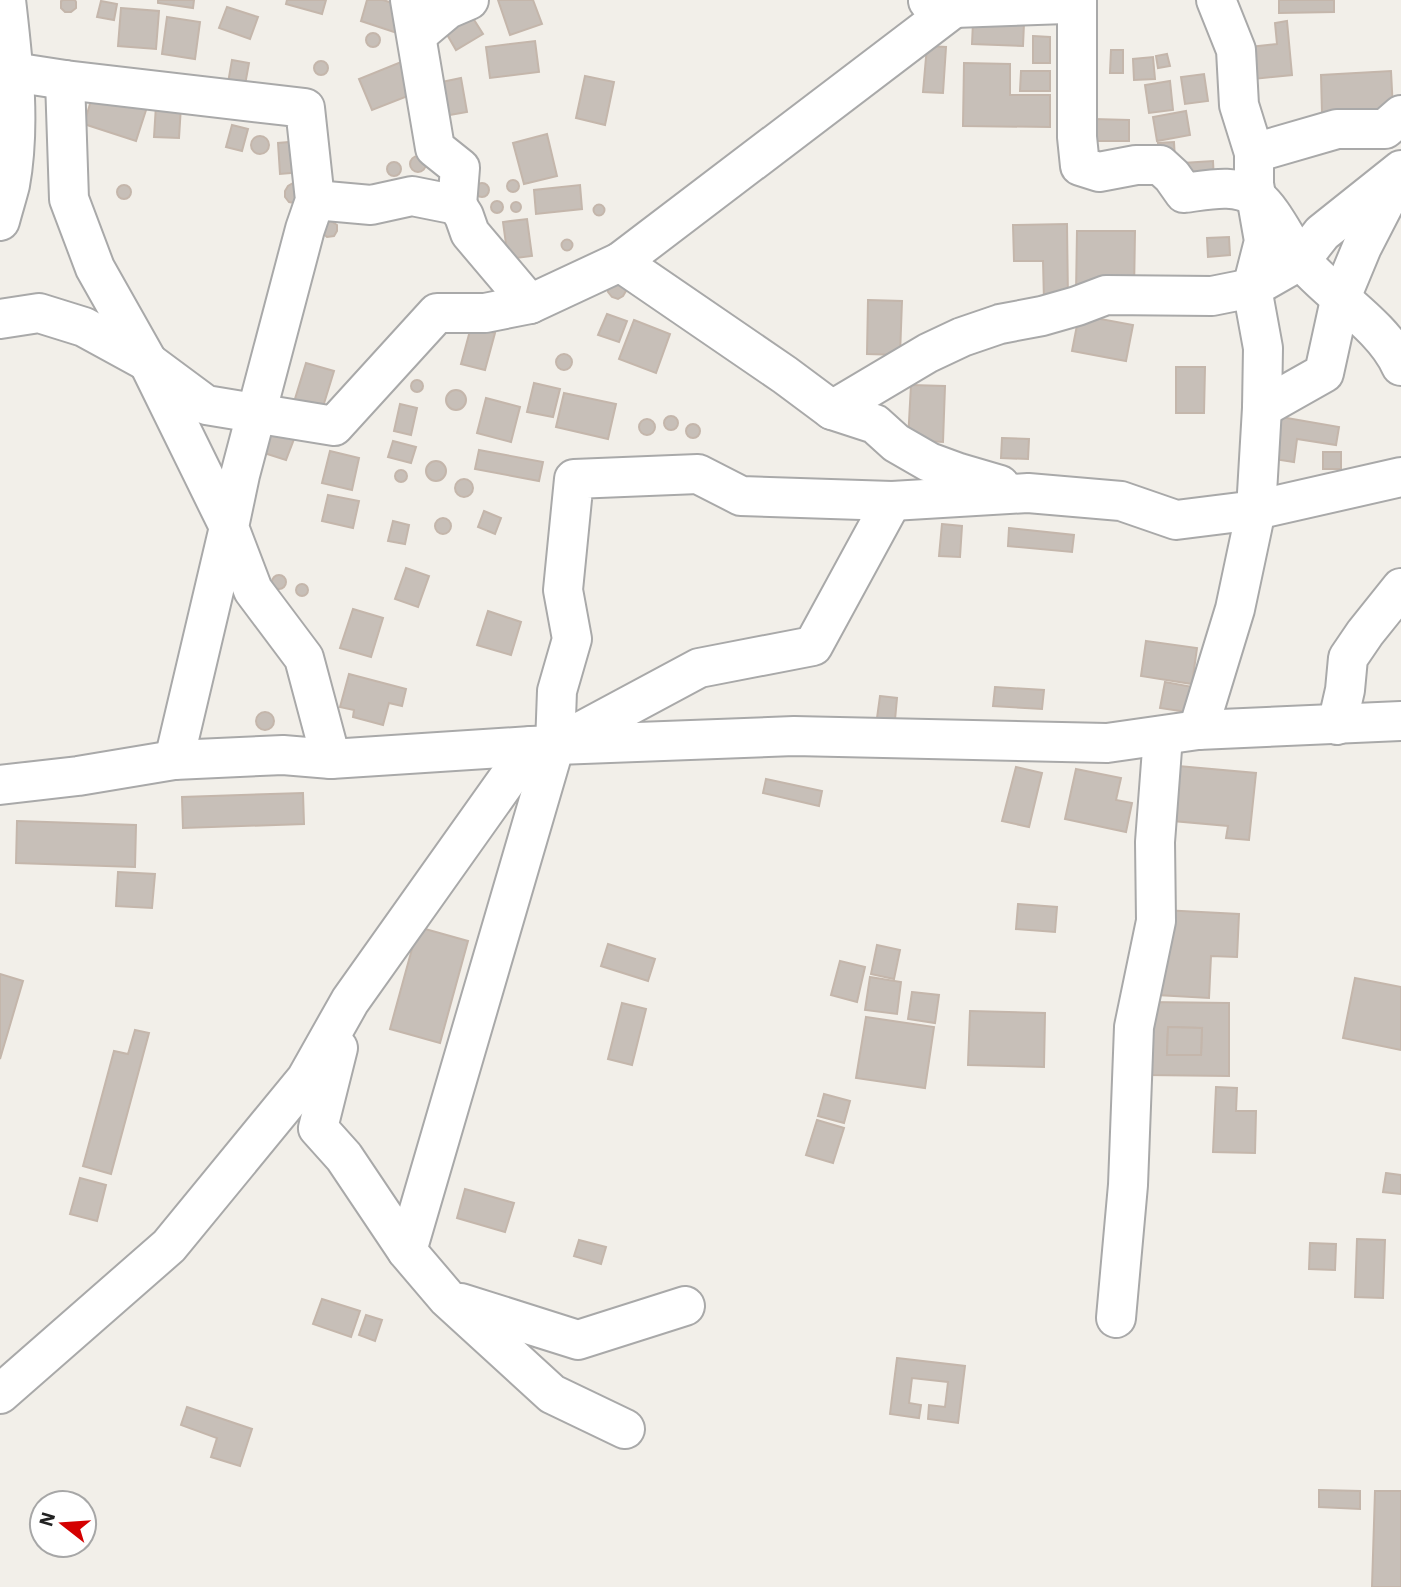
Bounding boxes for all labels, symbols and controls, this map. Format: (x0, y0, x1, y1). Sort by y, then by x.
north arrow (28, 1489, 98, 1559)
text: N (33, 1509, 60, 1529)

